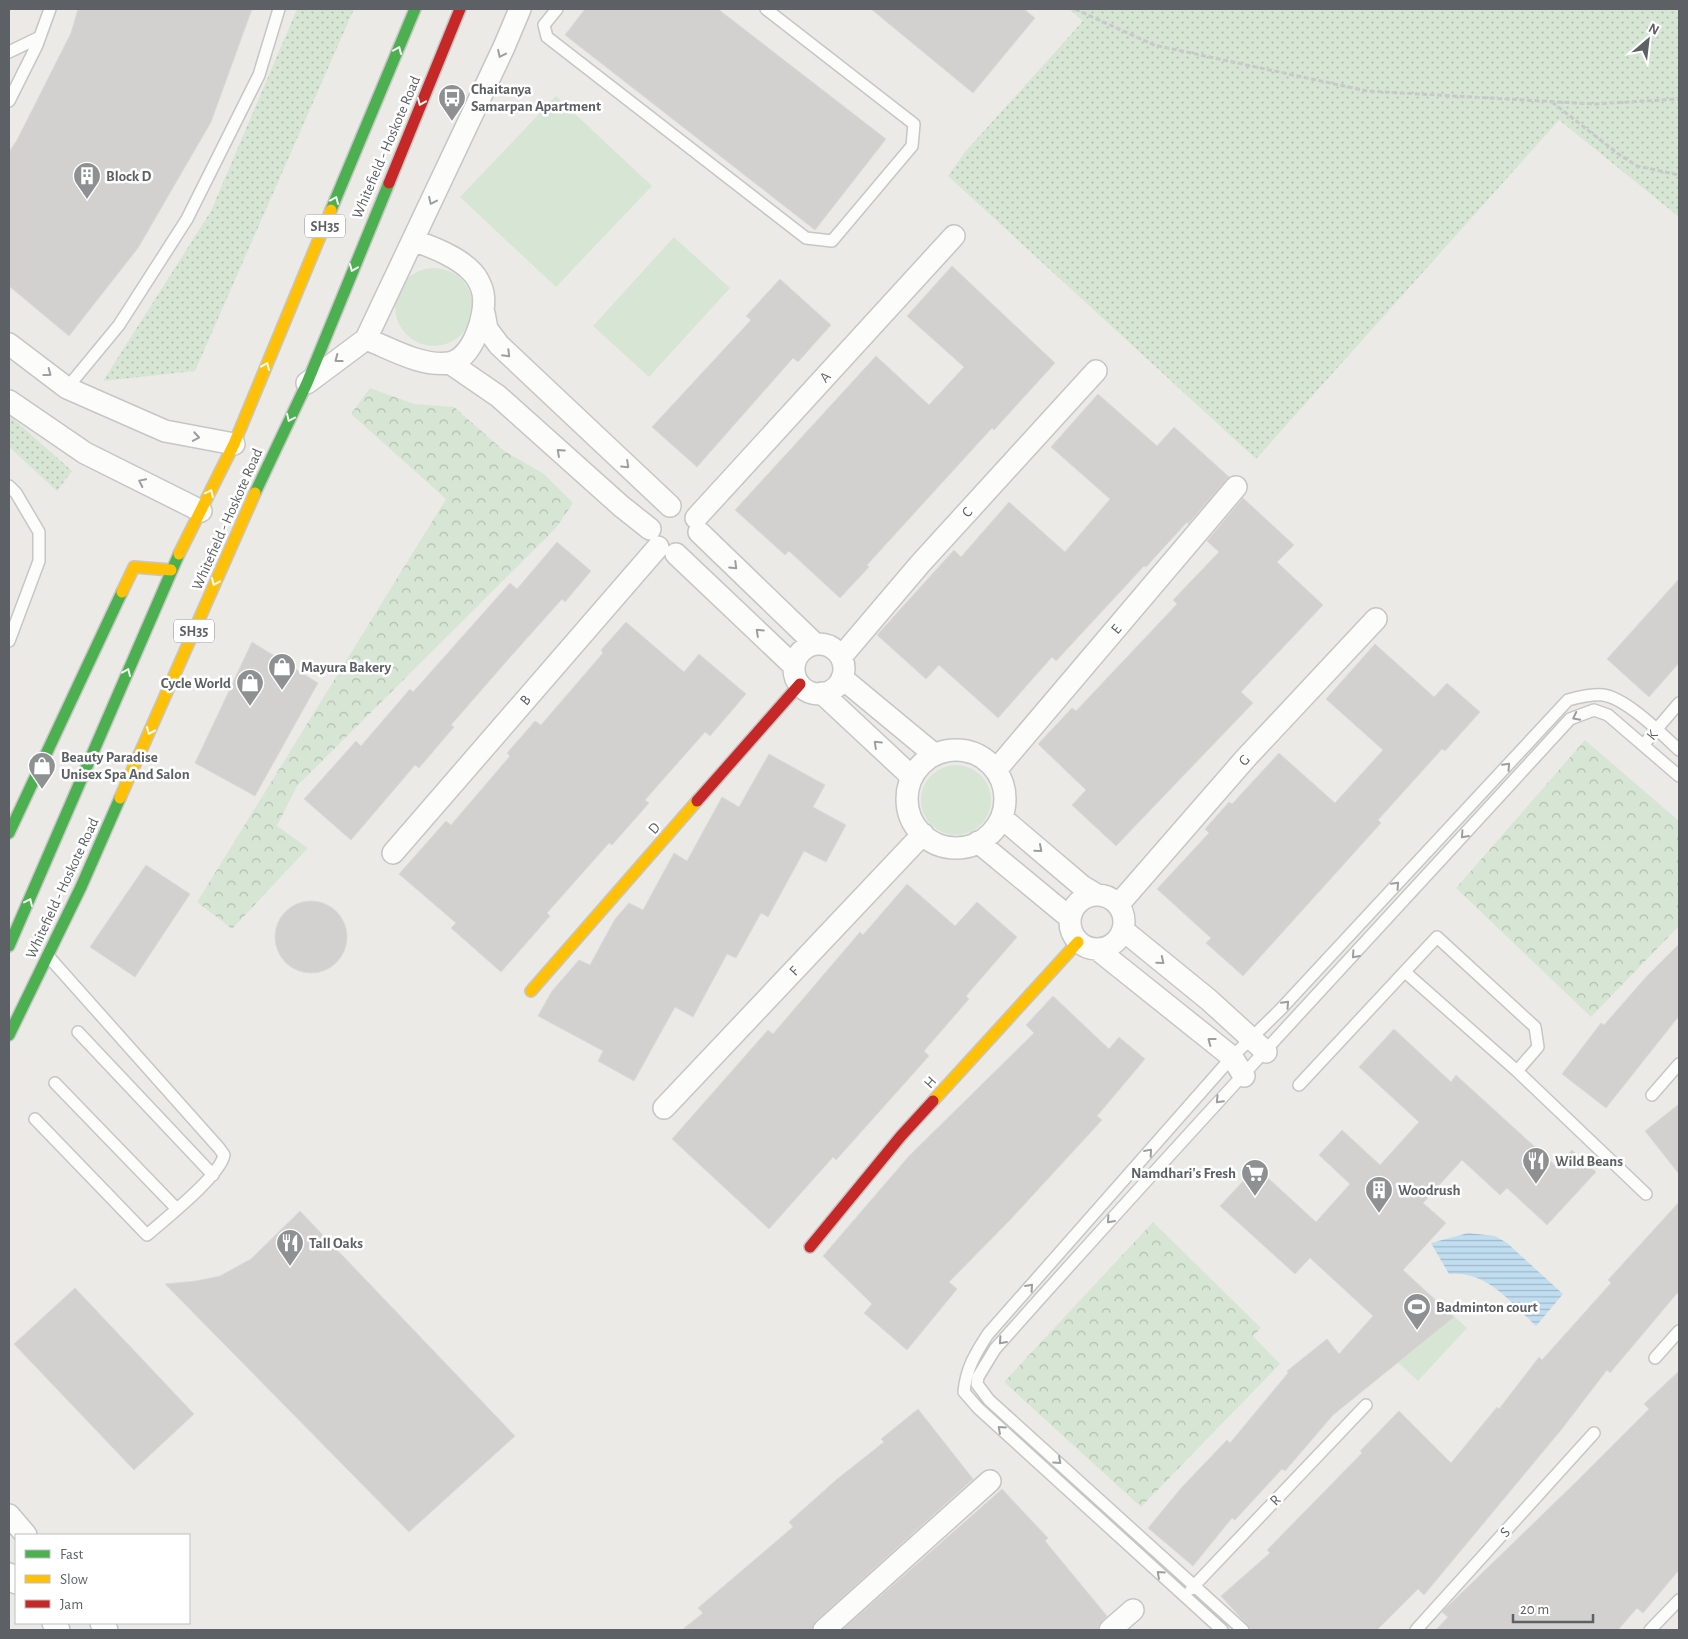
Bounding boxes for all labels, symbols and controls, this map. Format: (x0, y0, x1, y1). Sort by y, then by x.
north arrow (1623, 15, 1673, 65)
text: N (1646, 21, 1661, 38)
one-way arrow (392, 46, 402, 55)
one-way arrow (497, 49, 508, 58)
street label: Whitefield - Hoskote Road (350, 74, 423, 221)
place label: Chaitanya Samarpan Apartment (471, 82, 601, 114)
bus stop icon: Chaitanya Samarpan Apartment (437, 83, 467, 122)
one-way arrow (417, 97, 427, 106)
building icon: Block D (72, 161, 102, 200)
place label: Block D (106, 169, 151, 184)
one-way arrow (329, 196, 340, 205)
one-way arrow (427, 196, 438, 205)
road number: SH35 (305, 215, 345, 238)
one-way arrow (348, 263, 359, 272)
one-way arrow (501, 348, 510, 357)
one-way arrow (334, 353, 344, 362)
one-way arrow (260, 362, 271, 371)
one-way arrow (42, 368, 51, 376)
street label: A (817, 369, 834, 386)
one-way arrow (286, 413, 296, 422)
one-way arrow (192, 431, 200, 441)
street label: Whitefield - Hoskote Road (189, 446, 266, 592)
one-way arrow (557, 449, 566, 458)
one-way arrow (620, 459, 629, 468)
one-way arrow (138, 477, 147, 488)
one-way arrow (204, 489, 214, 498)
street label: C (959, 504, 976, 520)
one-way arrow (729, 560, 738, 569)
one-way arrow (211, 577, 222, 586)
road number: SH35 (174, 620, 214, 642)
street label: E (1108, 622, 1124, 637)
one-way arrow (756, 629, 765, 638)
shop icon: Mayura Bakery (267, 652, 297, 691)
place label: Mayura Bakery (301, 660, 391, 675)
one-way arrow (121, 668, 132, 677)
shop icon: Cycle World (235, 668, 265, 707)
place label: Cycle World (161, 676, 231, 691)
street label: B (517, 692, 534, 708)
one-way arrow (1572, 711, 1581, 721)
one-way arrow (145, 726, 156, 735)
street label: K (1644, 727, 1661, 743)
one-way arrow (873, 741, 882, 750)
place label: Beauty Paradise Unisex Spa And Salon (61, 750, 190, 782)
shop icon: Beauty Paradise Unisex Spa And Salon (27, 751, 57, 790)
street label: G (1236, 752, 1253, 769)
one-way arrow (1501, 763, 1510, 772)
street label: Whitefield - Hoskote Road (23, 815, 102, 961)
street label: D (646, 820, 663, 837)
one-way arrow (1461, 829, 1470, 838)
one-way arrow (1033, 843, 1042, 852)
one-way arrow (1390, 882, 1399, 891)
one-way arrow (23, 898, 33, 907)
one-way arrow (1352, 949, 1361, 958)
one-way arrow (1155, 955, 1164, 964)
street label: F (787, 963, 802, 979)
one-way arrow (1280, 1001, 1289, 1010)
one-way arrow (1207, 1038, 1217, 1047)
street label: H (921, 1074, 939, 1091)
one-way arrow (1216, 1094, 1225, 1103)
restaurant icon: Wild Beans (1521, 1146, 1551, 1185)
one-way arrow (1144, 1149, 1152, 1158)
place label: Wild Beans (1555, 1154, 1623, 1169)
supermarket icon: Namdhari's Fresh (1240, 1158, 1270, 1197)
place label: Namdhari's Fresh (1131, 1166, 1236, 1181)
building icon: Woodrush (1364, 1175, 1394, 1214)
place label: Woodrush (1398, 1183, 1460, 1198)
one-way arrow (1106, 1214, 1115, 1223)
restaurant icon: Tall Oaks (275, 1228, 305, 1267)
place label: Tall Oaks (309, 1236, 363, 1251)
one-way arrow (1024, 1283, 1033, 1292)
sports icon: Badminton court (1402, 1292, 1432, 1331)
place label: Badminton court (1436, 1300, 1538, 1315)
one-way arrow (999, 1335, 1007, 1344)
one-way arrow (998, 1426, 1007, 1435)
one-way arrow (1052, 1455, 1061, 1464)
street label: R (1267, 1492, 1284, 1509)
street label: S (1497, 1525, 1513, 1540)
legend (15, 1534, 190, 1624)
text: Fast (60, 1547, 84, 1562)
one-way arrow (1157, 1571, 1166, 1580)
text: Slow (60, 1572, 88, 1587)
scale bar (1513, 1592, 1593, 1624)
text: Jam (60, 1597, 83, 1612)
text: 20 m (1520, 1602, 1549, 1617)

